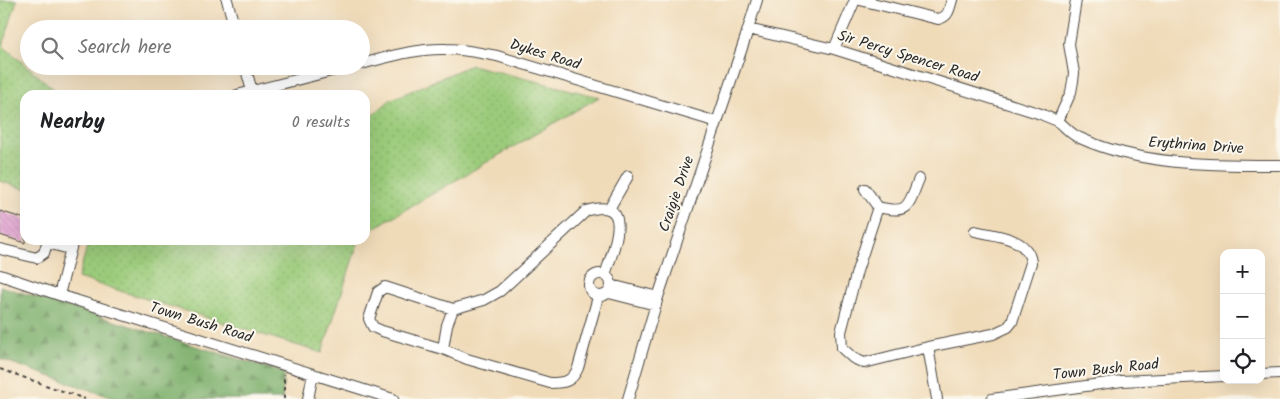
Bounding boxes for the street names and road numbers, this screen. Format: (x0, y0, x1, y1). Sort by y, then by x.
street label: Sir Percy Spencer Road (834, 24, 982, 90)
street label: Dykes Road (507, 33, 584, 77)
street label: Erythrina Drive (1148, 131, 1245, 161)
street label: Craigie Drive (653, 152, 701, 235)
street label: Town Bush Road (147, 296, 256, 350)
street label: Town Bush Road (1052, 352, 1161, 387)

